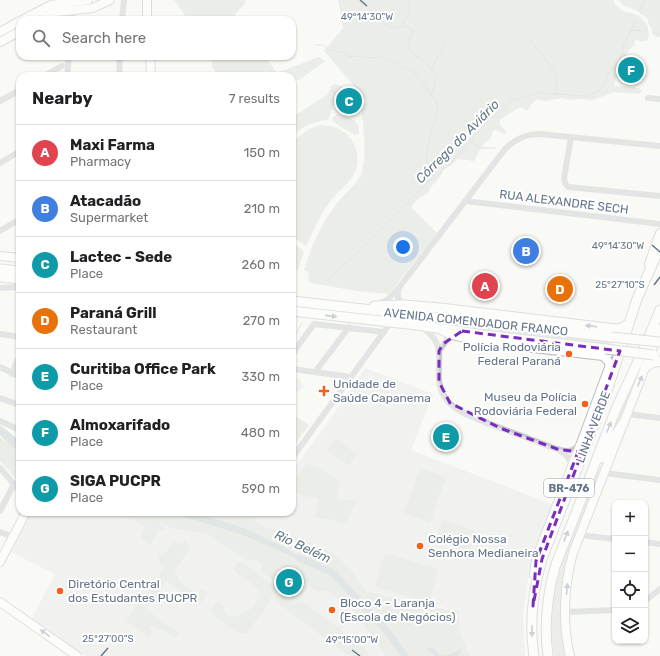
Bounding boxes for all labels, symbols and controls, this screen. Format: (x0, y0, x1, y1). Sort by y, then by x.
text: 49°14'30"W (341, 11, 393, 23)
search box (16, 16, 296, 60)
icon: search (30, 27, 52, 49)
text: Search here (62, 29, 146, 47)
pin: F (618, 55, 644, 85)
pin: C (336, 86, 362, 116)
text: Nearby (32, 88, 93, 108)
text: 7 results (229, 91, 280, 106)
water label: Córrego do Aviário (413, 97, 503, 187)
text: Maxi Farma (70, 136, 155, 154)
text: A (40, 145, 50, 160)
text: 150 m (244, 145, 280, 160)
text: Pharmacy (70, 154, 131, 169)
street label: RUA ALEXANDRE SECH (499, 187, 629, 217)
text: Atacadão (70, 192, 141, 210)
text: B (40, 201, 50, 216)
text: 210 m (244, 201, 280, 216)
text: Supermarket (70, 210, 148, 225)
pin: B (513, 236, 539, 266)
your location (393, 237, 413, 257)
text: 49°14'30"W (592, 240, 644, 252)
text: Lactec - Sede (70, 248, 172, 266)
text: C (40, 257, 50, 272)
text: 260 m (242, 257, 280, 272)
text: Place (70, 266, 103, 281)
pin: A (472, 271, 498, 301)
pin: D (547, 274, 573, 304)
text: 25°27'10"S (595, 279, 645, 291)
text: Paraná Grill (70, 304, 157, 322)
street label: AVENIDA COMENDADOR FRANCO (383, 305, 569, 339)
one-way arrow (325, 312, 337, 319)
text: D (40, 313, 50, 328)
text: 270 m (243, 313, 280, 328)
text: Restaurant (70, 322, 137, 337)
one-way arrow (585, 323, 597, 329)
place label: Polícia Rodoviária Federal Paraná (463, 340, 561, 368)
marker: Polícia Rodoviária Federal Paraná (564, 349, 574, 359)
text: Curitiba Office Park (70, 360, 216, 378)
text: E (41, 369, 49, 384)
text: 330 m (241, 369, 280, 384)
one-way arrow (637, 375, 643, 387)
place label: Unidade de Saúde Capanema (333, 377, 431, 405)
text: Place (70, 378, 103, 393)
marker: Unidade de Saúde Capanema (318, 385, 330, 397)
street label: LINHA VERDE (573, 389, 613, 465)
place label: Museu da Polícia Rodoviária Federal (474, 390, 577, 418)
marker: Museu da Polícia Rodoviária Federal (580, 399, 590, 409)
text: Almoxarifado (70, 416, 170, 434)
one-way arrow (606, 421, 612, 432)
pin: E (433, 422, 459, 452)
text: F (41, 425, 49, 440)
text: 480 m (241, 425, 280, 440)
text: Place (70, 434, 103, 449)
text: SIGA PUCPR (70, 472, 161, 490)
road number: BR-476 (544, 479, 594, 497)
text: G (40, 481, 50, 496)
text: 590 m (242, 481, 280, 496)
text: Place (70, 490, 103, 505)
map controls (612, 500, 648, 644)
button: + (612, 500, 648, 536)
water label: Rio Belém (272, 527, 333, 566)
one-way arrow (564, 530, 570, 542)
place label: Colégio Nossa Senhora Medianeira (428, 532, 539, 560)
button: − (612, 536, 648, 572)
marker: Colégio Nossa Senhora Medianeira (415, 541, 425, 551)
pin: G (276, 567, 302, 597)
button: locate (612, 572, 648, 608)
place label: Diretório Central dos Estudantes PUCPR (68, 577, 198, 605)
one-way arrow (563, 583, 570, 595)
marker: Diretório Central dos Estudantes PUCPR (55, 586, 65, 596)
place label: Bloco 4 - Laranja (Escola de Negócios) (340, 596, 456, 624)
marker: Bloco 4 - Laranja (Escola de Negócios) (327, 605, 337, 615)
button: layers (612, 608, 648, 644)
one-way arrow (529, 625, 535, 638)
one-way arrow (40, 629, 50, 637)
text: 25°27'00"S (82, 633, 134, 645)
text: 49°15'00"W (326, 634, 378, 646)

